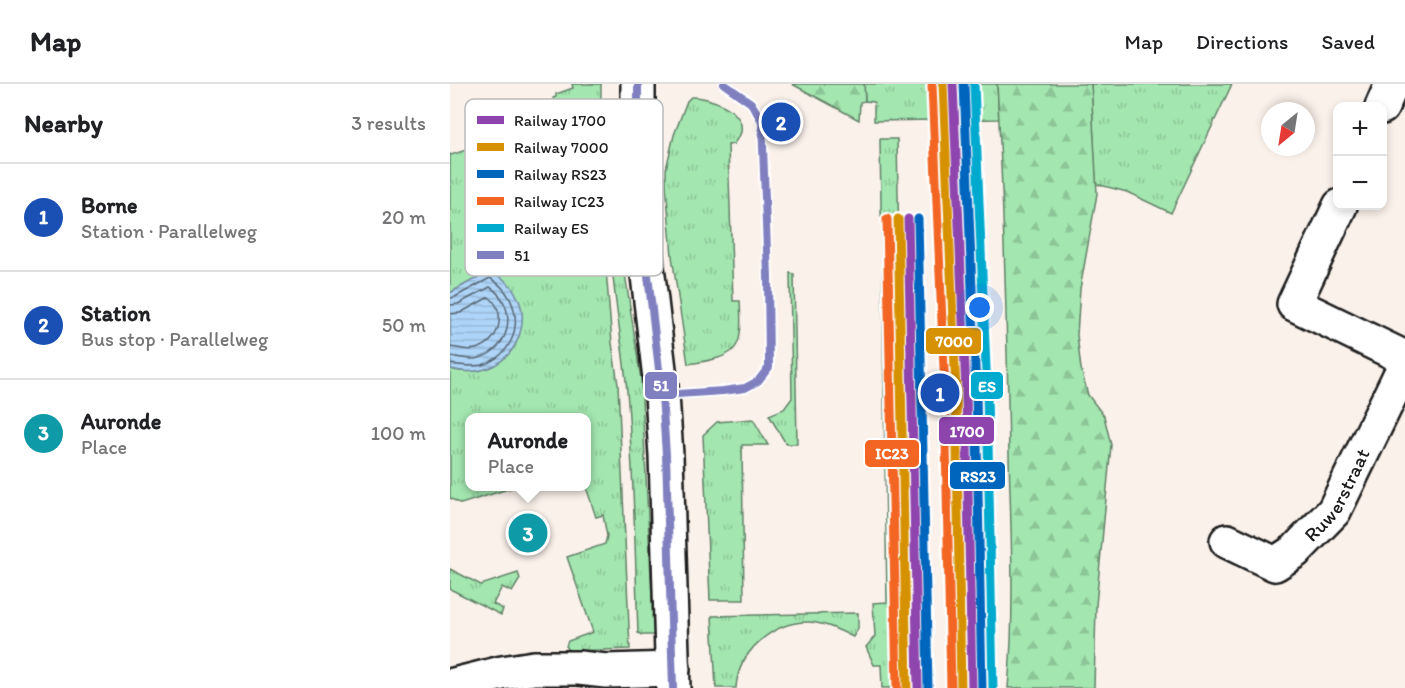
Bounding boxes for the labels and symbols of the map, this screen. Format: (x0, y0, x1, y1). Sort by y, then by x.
legend (465, 99, 663, 276)
pin: 2 (762, 99, 800, 144)
north arrow (1261, 102, 1315, 156)
text: Railway 1700 (514, 111, 606, 130)
text: Railway 7000 (514, 138, 609, 157)
text: Railway RS23 (514, 165, 607, 184)
text: Railway IC23 (514, 192, 605, 211)
text: Railway ES (514, 219, 589, 238)
text: 51 (514, 246, 530, 265)
your location (965, 293, 994, 322)
line badge: 7000 (925, 327, 982, 355)
text: 7000 (934, 332, 973, 351)
pin: 1 (920, 370, 960, 416)
line badge: 51 (644, 371, 678, 400)
line badge: ES (970, 371, 1004, 400)
text: 51 (653, 376, 669, 395)
text: ES (978, 377, 996, 396)
line badge: 1700 (938, 416, 995, 445)
text: 1700 (949, 422, 985, 441)
line badge: IC23 (864, 439, 920, 468)
text: IC23 (875, 444, 909, 463)
street label: Ruwerstraat (1299, 444, 1375, 547)
line badge: RS23 (949, 461, 1006, 490)
text: RS23 (960, 467, 996, 486)
pin: 3 (508, 510, 548, 556)

